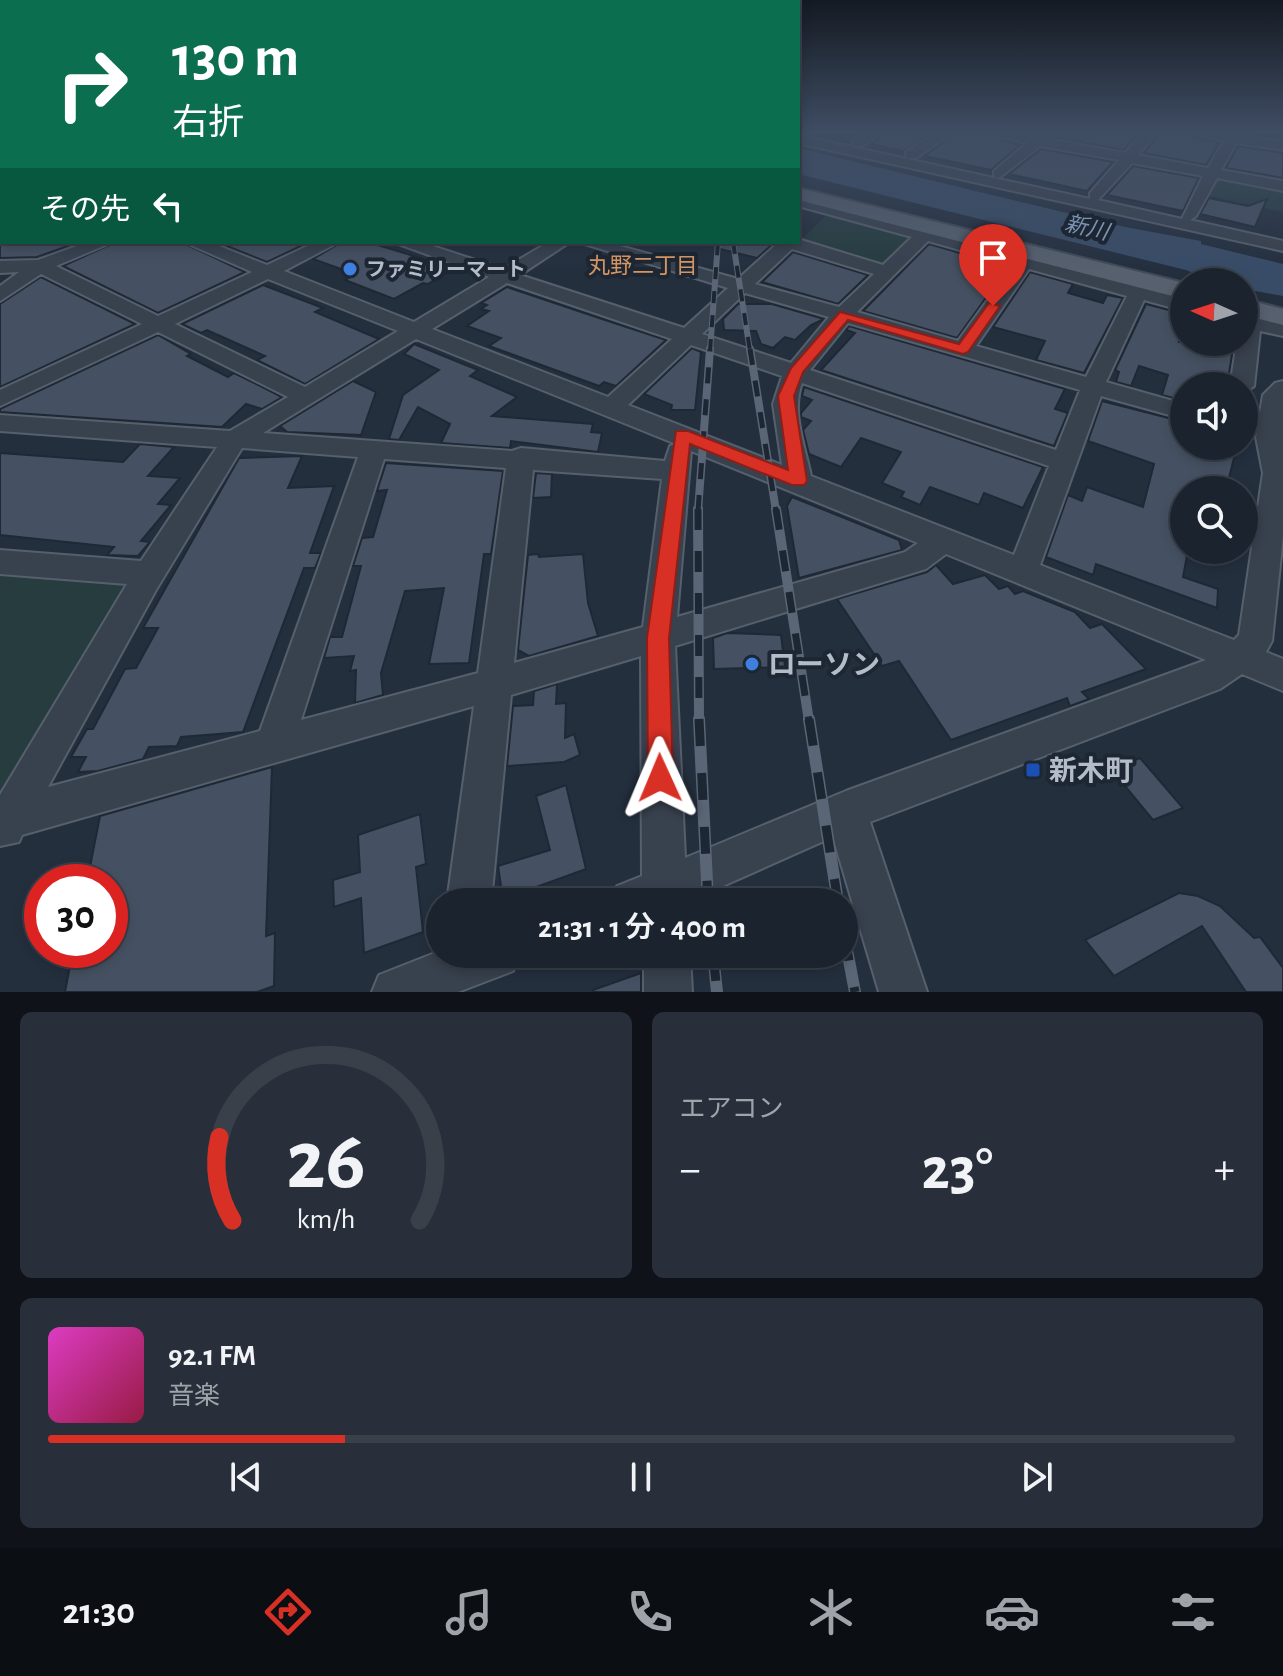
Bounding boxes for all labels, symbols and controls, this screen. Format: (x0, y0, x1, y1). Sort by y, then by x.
text: 130 m (172, 30, 299, 86)
icon: right (40, 32, 144, 136)
text: 右折 (172, 105, 244, 141)
icon: left (146, 184, 190, 228)
text: その先 (40, 195, 130, 225)
water label: 新川 (1063, 211, 1113, 244)
pin (959, 224, 1027, 306)
icon: arrive (971, 236, 1015, 280)
district label: 丸野二丁目 (588, 254, 698, 277)
marker: ファミリーマート (341, 260, 359, 278)
place label: ファミリーマート (366, 260, 526, 280)
north arrow (1170, 268, 1258, 356)
map controls (1170, 268, 1258, 564)
button: sound (1170, 372, 1258, 460)
button: search (1170, 476, 1258, 564)
place label: ローソン (768, 652, 880, 680)
marker: ローソン (743, 655, 761, 673)
position arrow (618, 736, 702, 820)
place label: 新木町 (1049, 756, 1133, 786)
marker: 新木町 (1024, 761, 1042, 779)
speed limit sign: 30 (24, 864, 128, 968)
text: 21:31 · 1 分 · 400 m (538, 913, 746, 943)
text: エアコン (680, 1096, 784, 1122)
text: 26 (286, 1120, 365, 1204)
text: 23° (921, 1140, 993, 1200)
text: − (680, 1148, 701, 1192)
text: + (1214, 1148, 1235, 1192)
text: km/h (296, 1205, 355, 1234)
text: 92.1 FM (168, 1341, 256, 1371)
text: 音楽 (168, 1383, 220, 1409)
icon: previous (224, 1455, 268, 1499)
icon: pause (619, 1455, 663, 1499)
icon: next (1015, 1455, 1059, 1499)
icon: directions (260, 1584, 316, 1640)
icon: music (441, 1584, 497, 1640)
icon: phone (622, 1584, 678, 1640)
icon: climate (803, 1584, 859, 1640)
icon: car (984, 1584, 1040, 1640)
icon: filters (1165, 1584, 1221, 1640)
text: 21:30 (62, 1594, 135, 1630)

